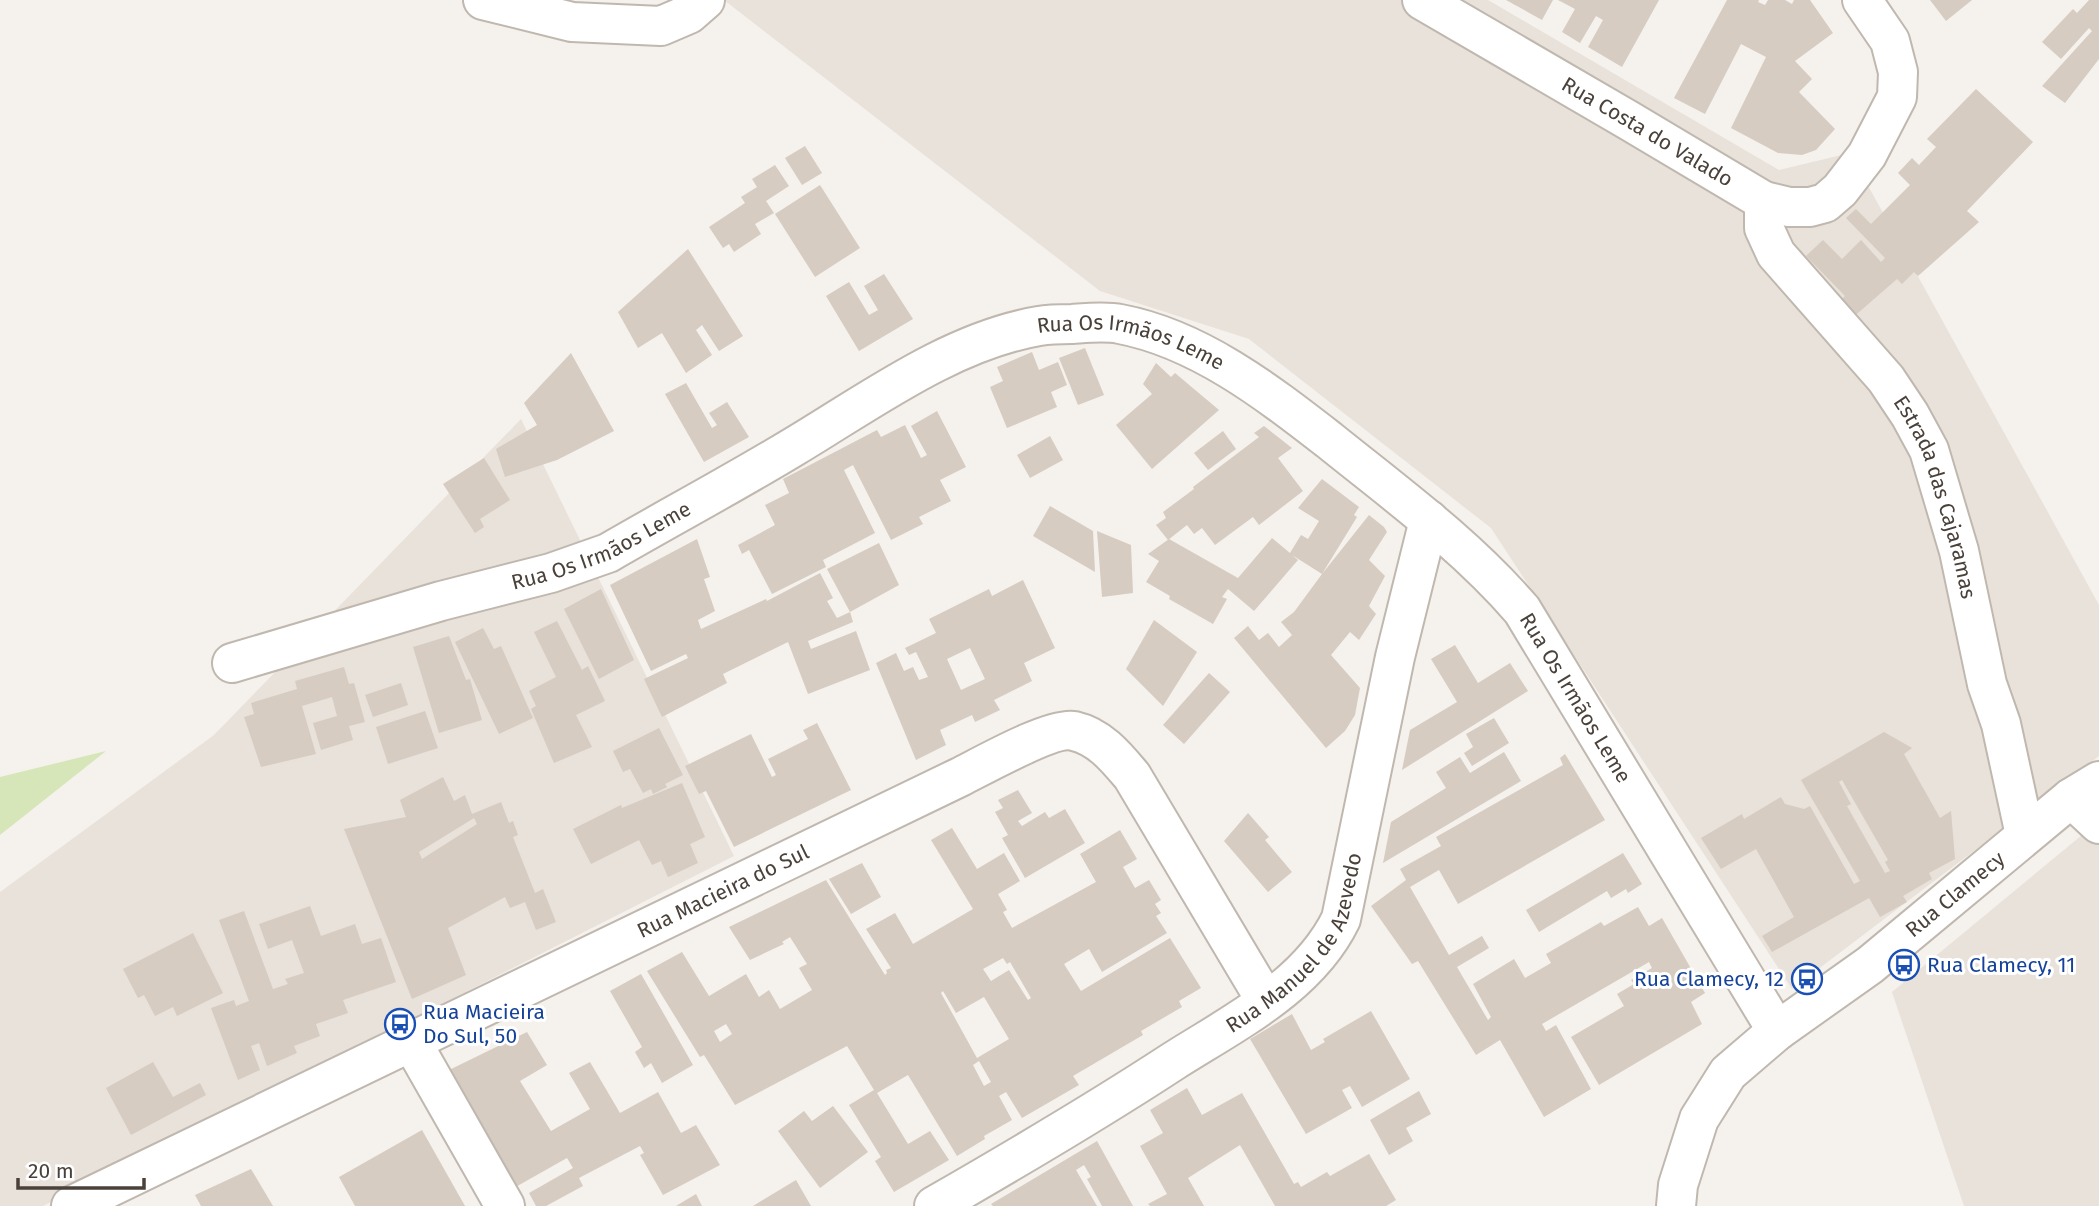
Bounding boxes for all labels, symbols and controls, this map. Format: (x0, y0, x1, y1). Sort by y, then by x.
street label: Rua Costa do Valado (1557, 71, 1738, 193)
street label: Rua Os Irmãos Leme (1035, 309, 1229, 376)
street label: Estrada das Cajaramas (1888, 391, 1982, 601)
street label: Rua Os Irmãos Leme (508, 496, 695, 596)
street label: Rua Os Irmãos Leme (1514, 608, 1637, 788)
street label: Rua Macieira do Sul (633, 839, 813, 944)
street label: Rua Clamecy (1900, 845, 2010, 943)
street label: Rua Manuel de Azevedo (1221, 850, 1367, 1039)
bus stop icon: Rua Clamecy, 11 (1887, 948, 1921, 982)
place label: Rua Clamecy, 11 (1927, 952, 2075, 978)
bus stop icon: Rua Clamecy, 12 (1790, 962, 1824, 996)
place label: Rua Clamecy, 12 (1634, 966, 1784, 992)
place label: Rua Macieira Do Sul, 50 (423, 999, 545, 1049)
bus stop icon: Rua Macieira Do Sul, 50 (383, 1007, 417, 1041)
scale bar (18, 1146, 144, 1190)
text: 20 m (28, 1158, 74, 1184)

